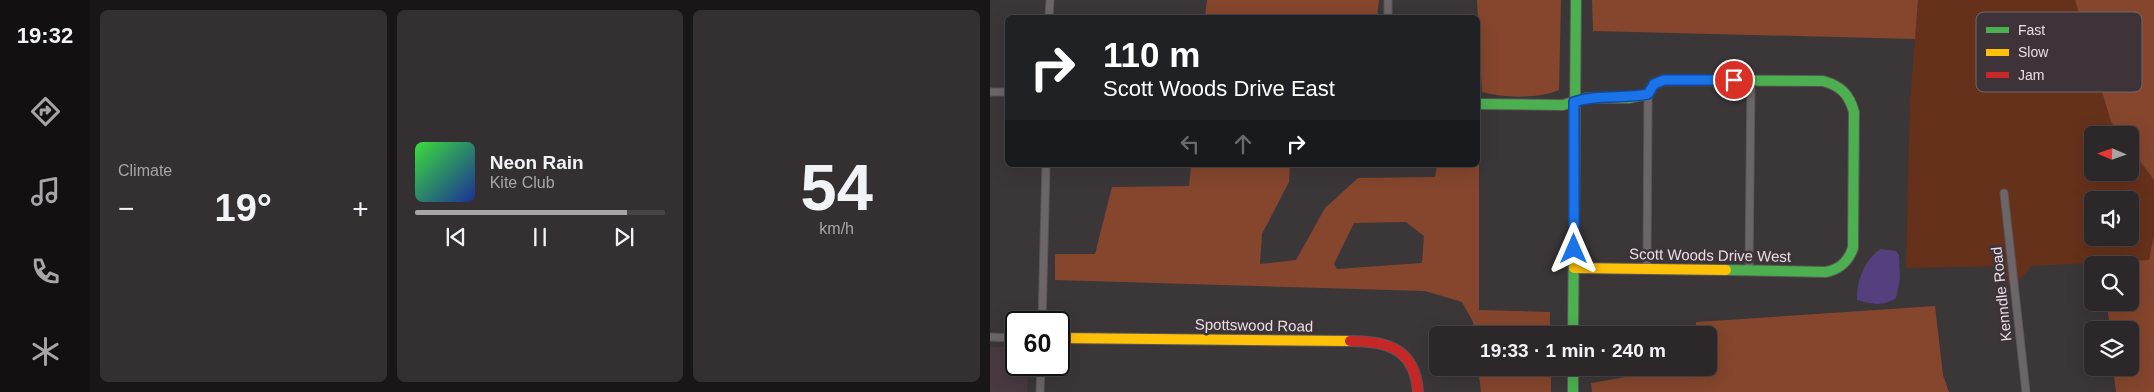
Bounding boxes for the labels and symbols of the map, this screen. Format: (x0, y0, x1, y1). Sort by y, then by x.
legend (1976, 12, 2142, 92)
text: Fast (2018, 22, 2045, 38)
text: Slow (2018, 44, 2049, 60)
pin (1713, 59, 1755, 101)
text: Jam (2018, 67, 2044, 83)
north arrow (2084, 126, 2139, 181)
position arrow (1547, 222, 1599, 274)
street label: Scott Woods Drive West (1629, 245, 1792, 265)
street label: Kenndle Road (1988, 246, 2014, 342)
speed limit sign: 60 (1005, 311, 1070, 376)
street label: Spottswood Road (1195, 315, 1313, 335)

